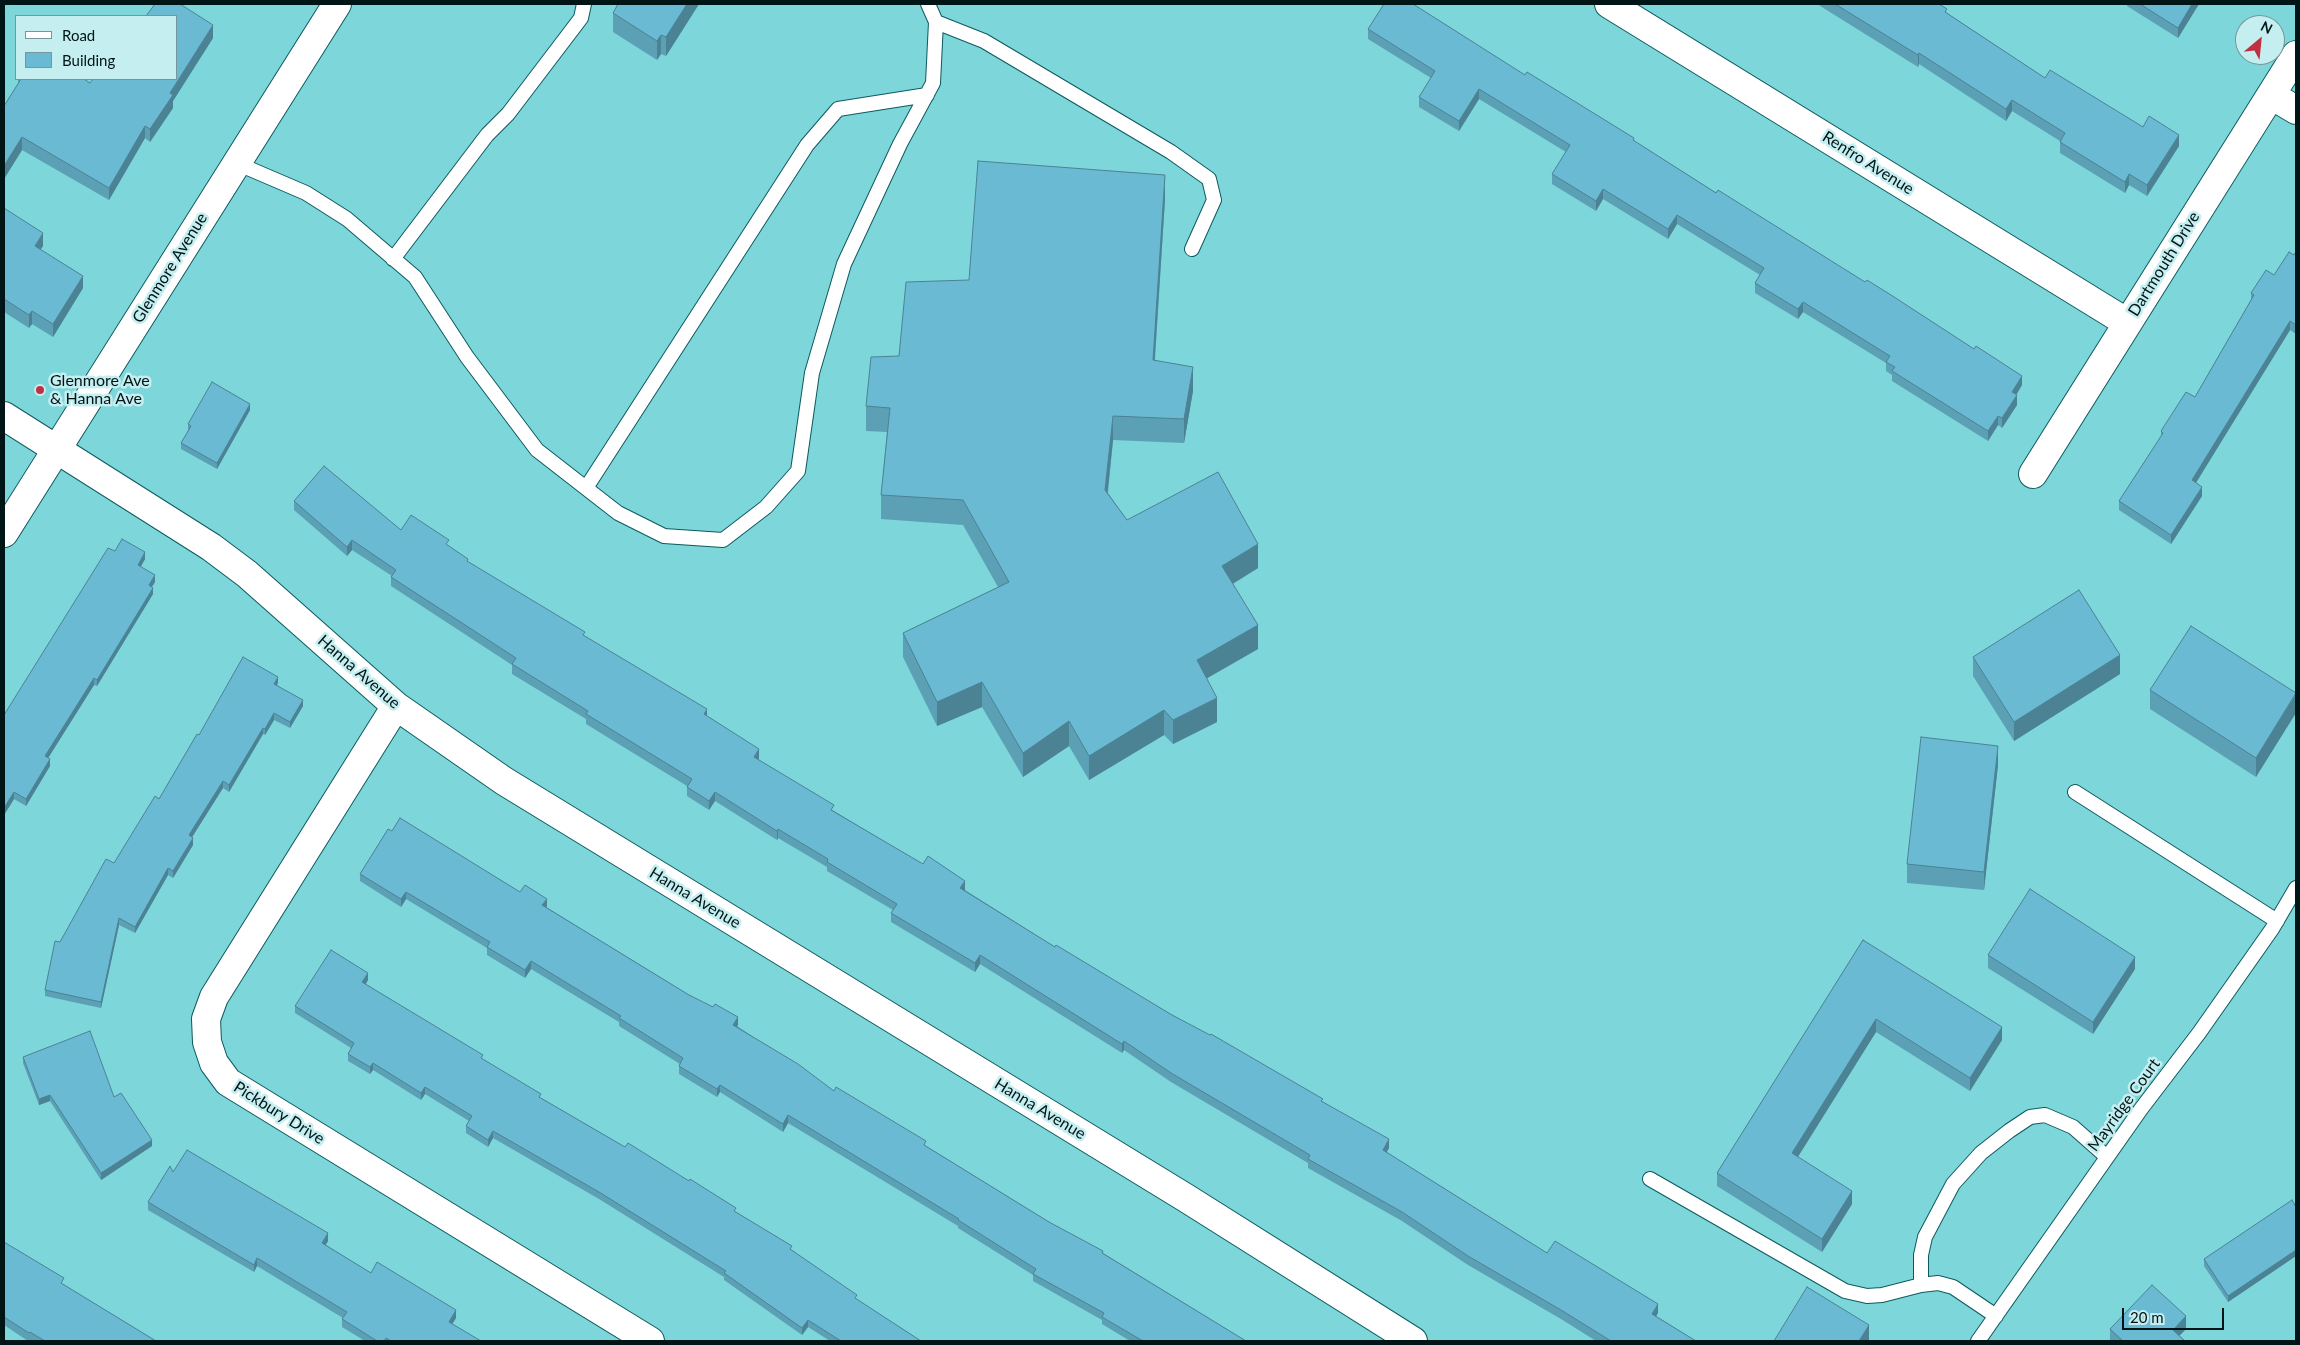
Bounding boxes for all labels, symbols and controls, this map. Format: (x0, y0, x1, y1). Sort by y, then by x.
legend (15, 15, 178, 80)
north arrow (2235, 15, 2285, 65)
text: N (2258, 17, 2276, 37)
text: Road (62, 26, 95, 44)
text: Building (62, 51, 115, 69)
street label: Renfro Avenue (1819, 127, 1917, 199)
street label: Dartmouth Drive (2124, 208, 2204, 320)
street label: Glenmore Avenue (128, 209, 212, 327)
place label: Glenmore Ave & Hanna Ave (50, 371, 150, 409)
marker: Glenmore Ave & Hanna Ave (34, 384, 46, 396)
street label: Hanna Avenue (314, 631, 404, 713)
street label: Hanna Avenue (646, 863, 744, 933)
street label: Mayridge Court (2084, 1055, 2164, 1155)
street label: Hanna Avenue (991, 1074, 1089, 1144)
street label: Pickbury Drive (230, 1077, 328, 1149)
scale bar (2125, 1298, 2228, 1330)
text: 20 m (2130, 1308, 2164, 1326)

